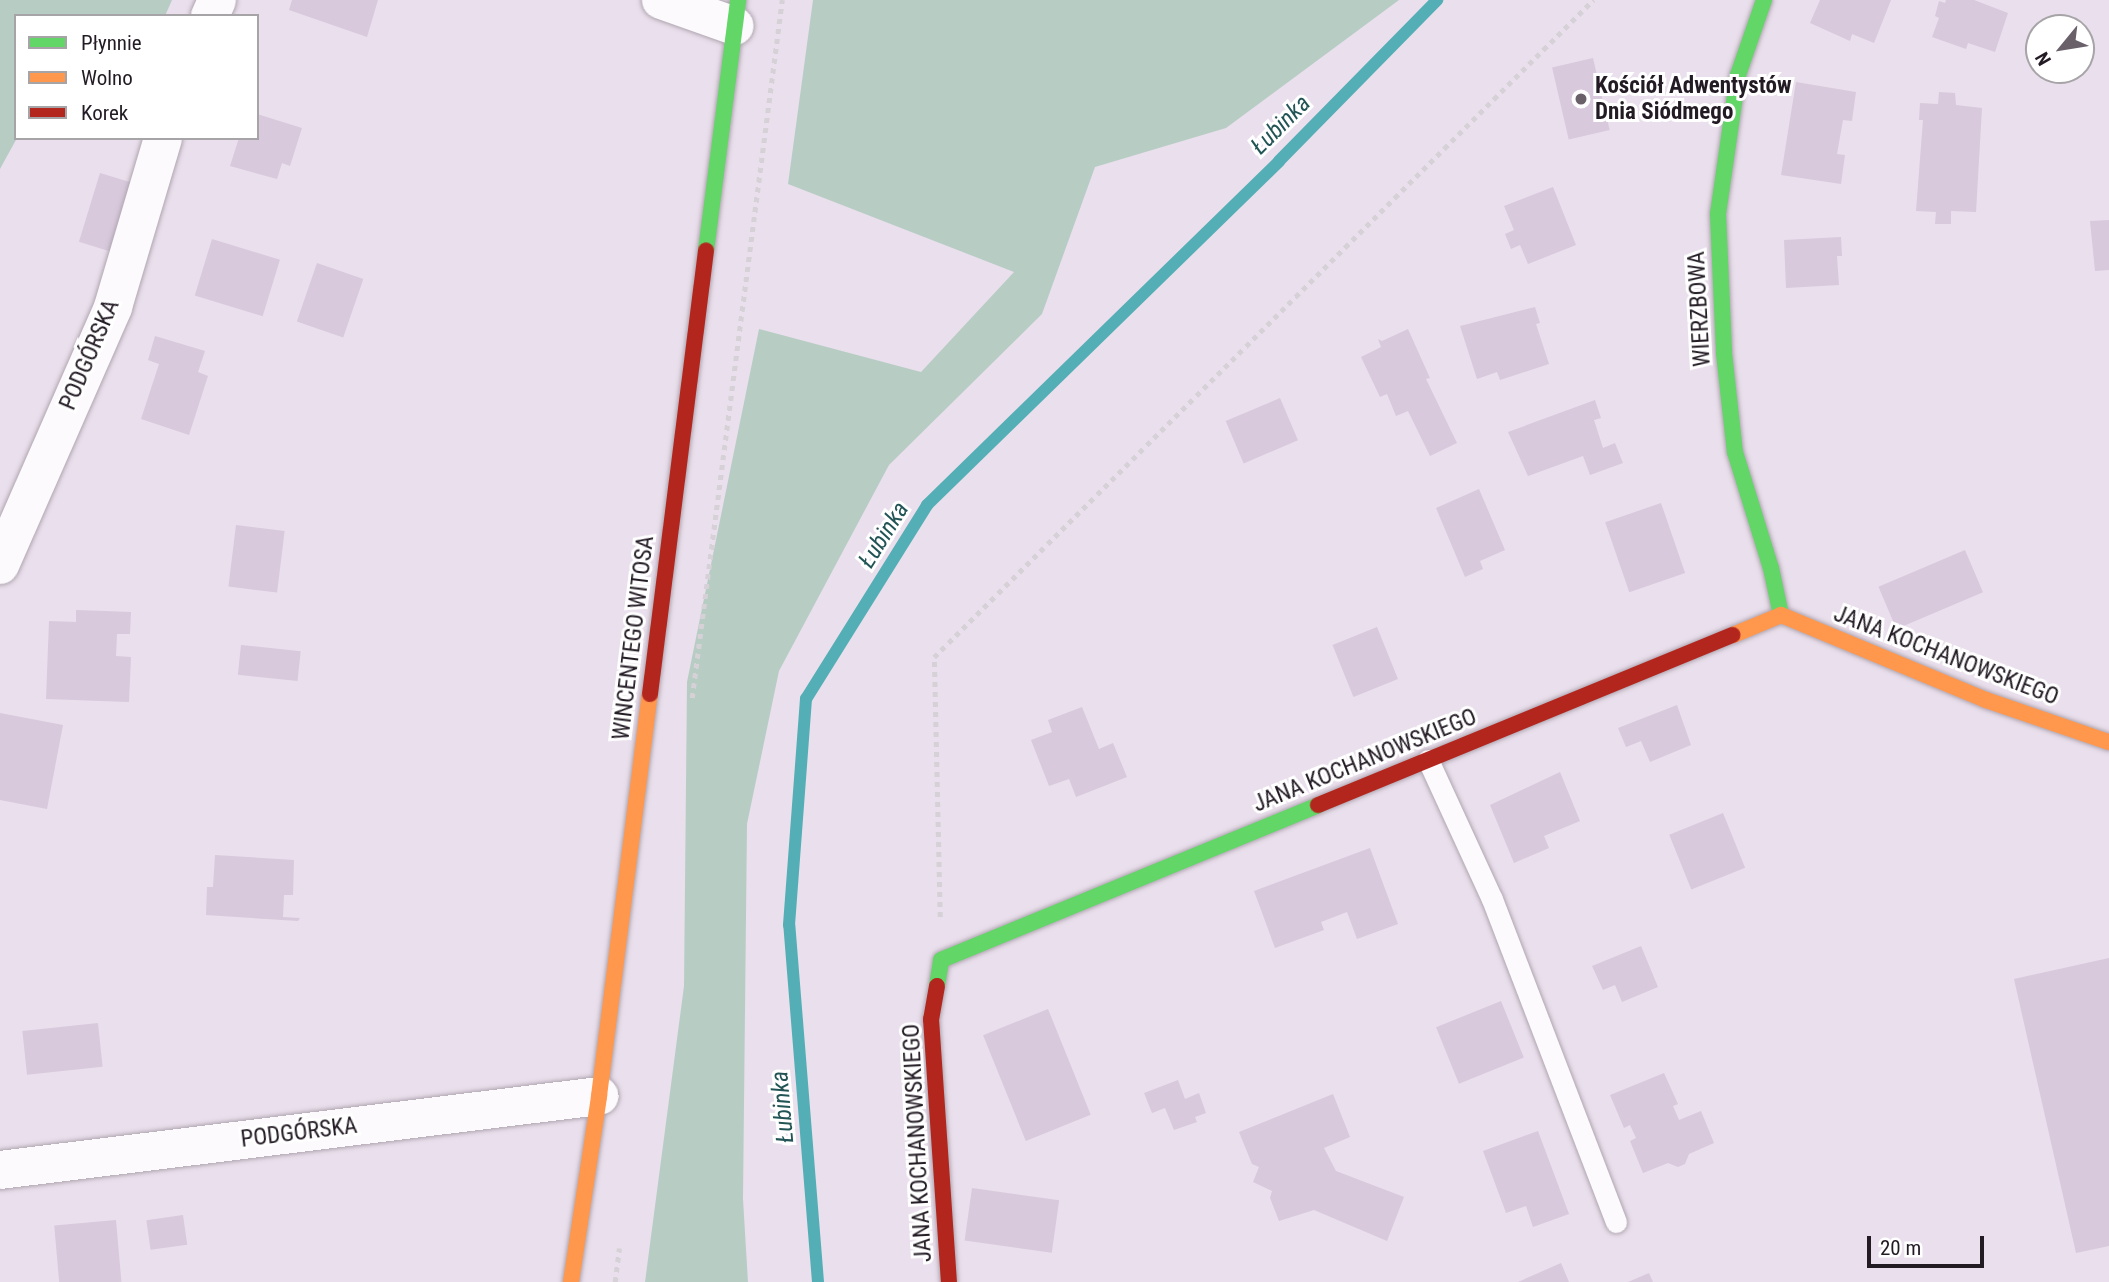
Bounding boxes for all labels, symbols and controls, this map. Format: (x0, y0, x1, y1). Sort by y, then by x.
legend (14, 14, 259, 140)
north arrow (2025, 14, 2095, 84)
text: Płynnie (81, 31, 142, 55)
text: N (2030, 48, 2056, 70)
text: Wolno (81, 66, 133, 90)
place label: Kościół Adwentystów Dnia Siódmego (1595, 72, 1791, 126)
water label: Łubinka (1245, 89, 1317, 161)
marker: Kościół Adwentystów Dnia Siódmego (1573, 91, 1589, 107)
text: Korek (81, 101, 128, 125)
street label: WIERZBOWA (1683, 251, 1717, 367)
street label: PODGÓRSKA (54, 296, 126, 414)
water label: Łubinka (853, 497, 915, 573)
street label: WINCENTEGO WITOSA (608, 534, 660, 742)
street label: JANA KOCHANOWSKIEGO (1830, 600, 2062, 712)
street label: JANA KOCHANOWSKIEGO (1249, 704, 1481, 818)
street label: JANA KOCHANOWSKIEGO (898, 1023, 938, 1263)
water label: Łubinka (766, 1070, 800, 1144)
street label: PODGÓRSKA (239, 1112, 359, 1154)
scale bar (1871, 1222, 1988, 1266)
text: 20 m (1880, 1236, 1921, 1260)

